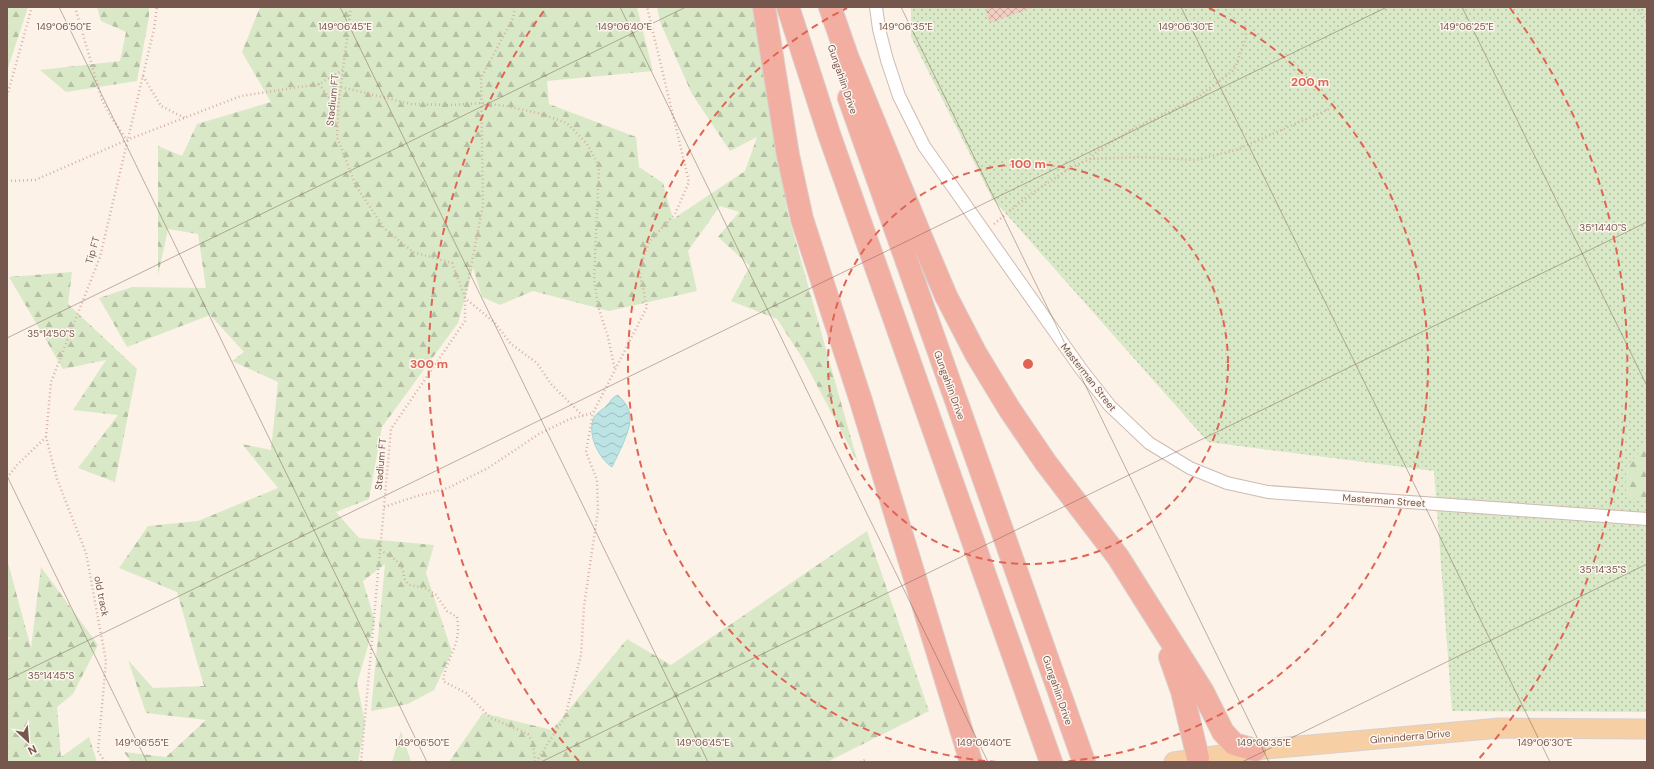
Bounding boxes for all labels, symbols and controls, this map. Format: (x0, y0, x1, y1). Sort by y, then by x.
text: 149°06'50"E (37, 20, 92, 33)
text: 149°06'45"E (318, 20, 372, 33)
text: 149°06'40"E (598, 20, 653, 33)
text: 149°06'35"E (879, 20, 933, 33)
text: 149°06'30"E (1159, 20, 1214, 33)
text: 149°06'25"E (1440, 20, 1494, 33)
street label: Gungahlin Drive (825, 43, 861, 116)
street label: Stadium FT (323, 73, 342, 127)
text: 200 m (1291, 74, 1329, 90)
text: 100 m (1010, 156, 1046, 172)
text: 35°14'40"S (1579, 221, 1627, 234)
street label: Tip FT (82, 235, 103, 265)
text: 35°14'50"S (27, 327, 75, 340)
street label: Masterman Street (1058, 341, 1119, 414)
street label: Gungahlin Drive (931, 349, 968, 422)
text: 300 m (410, 356, 448, 372)
centre of rings (1021, 357, 1035, 371)
street label: Stadium FT (372, 437, 389, 491)
street label: Masterman Street (1342, 491, 1426, 510)
text: 35°14'35"S (1580, 563, 1627, 576)
street label: old track (91, 575, 112, 617)
street label: Gungahlin Drive (1040, 654, 1076, 727)
text: 35°14'45"S (28, 669, 74, 682)
north arrow (8, 721, 48, 761)
street label: Ginninderra Drive (1369, 726, 1451, 746)
text: 149°06'55"E (115, 736, 169, 749)
text: 149°06'50"E (395, 736, 450, 749)
text: 149°06'45"E (676, 736, 730, 749)
text: 149°06'40"E (957, 736, 1012, 749)
text: 149°06'35"E (1237, 736, 1291, 749)
text: 149°06'30"E (1518, 736, 1573, 749)
text: N (26, 742, 39, 758)

